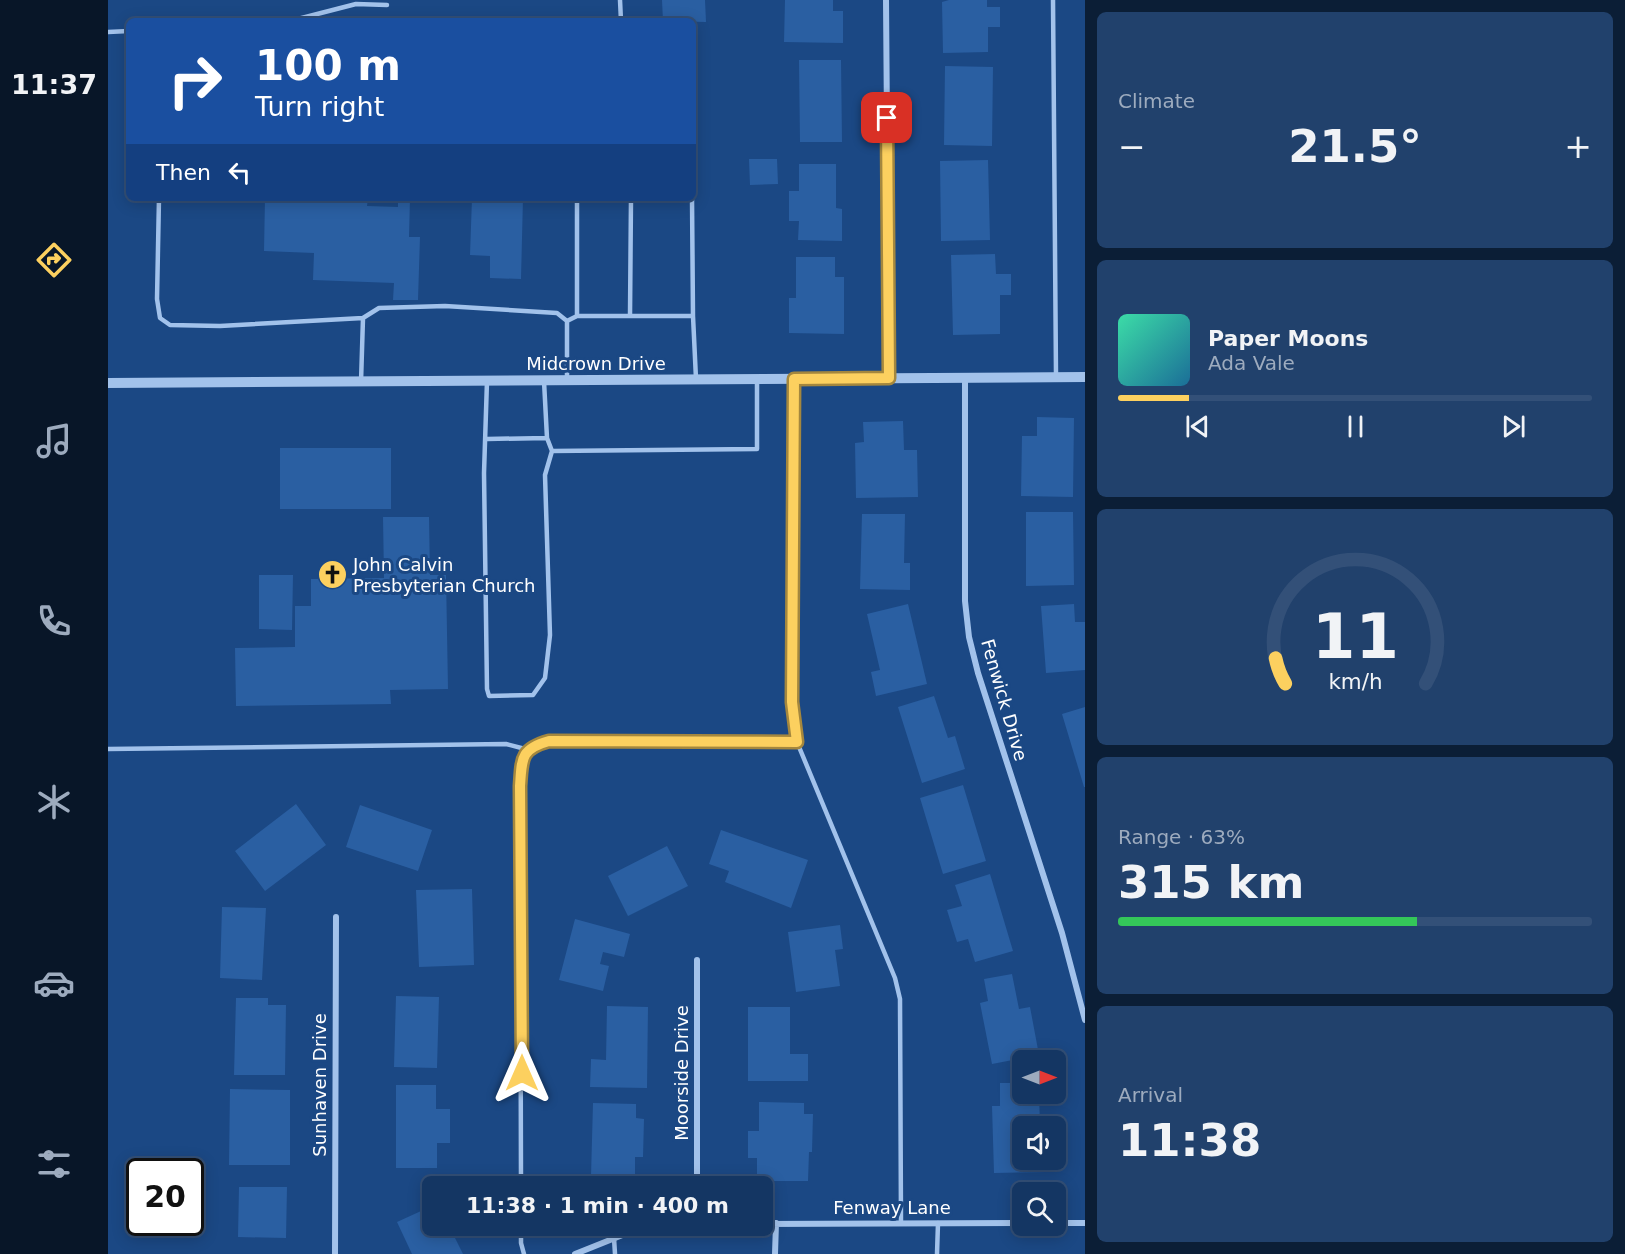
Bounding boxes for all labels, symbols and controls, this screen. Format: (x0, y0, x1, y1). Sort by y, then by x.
text: 100 m (255, 41, 401, 90)
icon: right (156, 42, 234, 120)
text: 11:37 (11, 69, 97, 100)
text: Climate (1118, 89, 1195, 113)
text: Turn right (255, 91, 384, 122)
pin (861, 92, 912, 143)
icon: arrive (870, 101, 903, 134)
text: 21.5° (1288, 120, 1422, 173)
text: − (1118, 127, 1146, 166)
text: + (1564, 127, 1592, 166)
icon: left (223, 156, 256, 189)
text: Then (156, 160, 211, 185)
icon: directions (33, 239, 75, 281)
text: Paper Moons (1208, 326, 1368, 351)
text: Ada Vale (1208, 351, 1295, 375)
street label: Midcrown Drive (526, 353, 666, 374)
icon: previous (1181, 410, 1214, 443)
icon: pause (1339, 410, 1372, 443)
icon: next (1497, 410, 1530, 443)
icon: music (33, 420, 75, 462)
place label: John Calvin Presbyterian Church (352, 554, 535, 596)
church icon: John Calvin Presbyterian Church (316, 559, 348, 591)
icon: phone (33, 600, 75, 642)
text: 11 (1312, 600, 1398, 673)
street label: Fenwick Drive (977, 637, 1032, 763)
text: km/h (1328, 669, 1382, 694)
icon: climate (33, 781, 75, 823)
text: Range · 63% (1118, 825, 1245, 849)
text: 315 km (1118, 856, 1304, 909)
icon: car (33, 962, 75, 1004)
street label: Moorside Drive (671, 1005, 692, 1141)
street label: Sunhaven Drive (309, 1013, 330, 1157)
position arrow (490, 1041, 554, 1105)
north arrow (1012, 1050, 1066, 1104)
map controls (1012, 1050, 1066, 1236)
text: Arrival (1118, 1083, 1183, 1107)
text: 11:38 (1118, 1114, 1261, 1167)
button: sound (1012, 1116, 1066, 1170)
icon: filters (33, 1143, 75, 1185)
speed limit sign: 20 (126, 1158, 204, 1236)
button: search (1012, 1182, 1066, 1236)
text: 11:38 · 1 min · 400 m (466, 1193, 729, 1218)
street label: Fenway Lane (833, 1197, 951, 1218)

